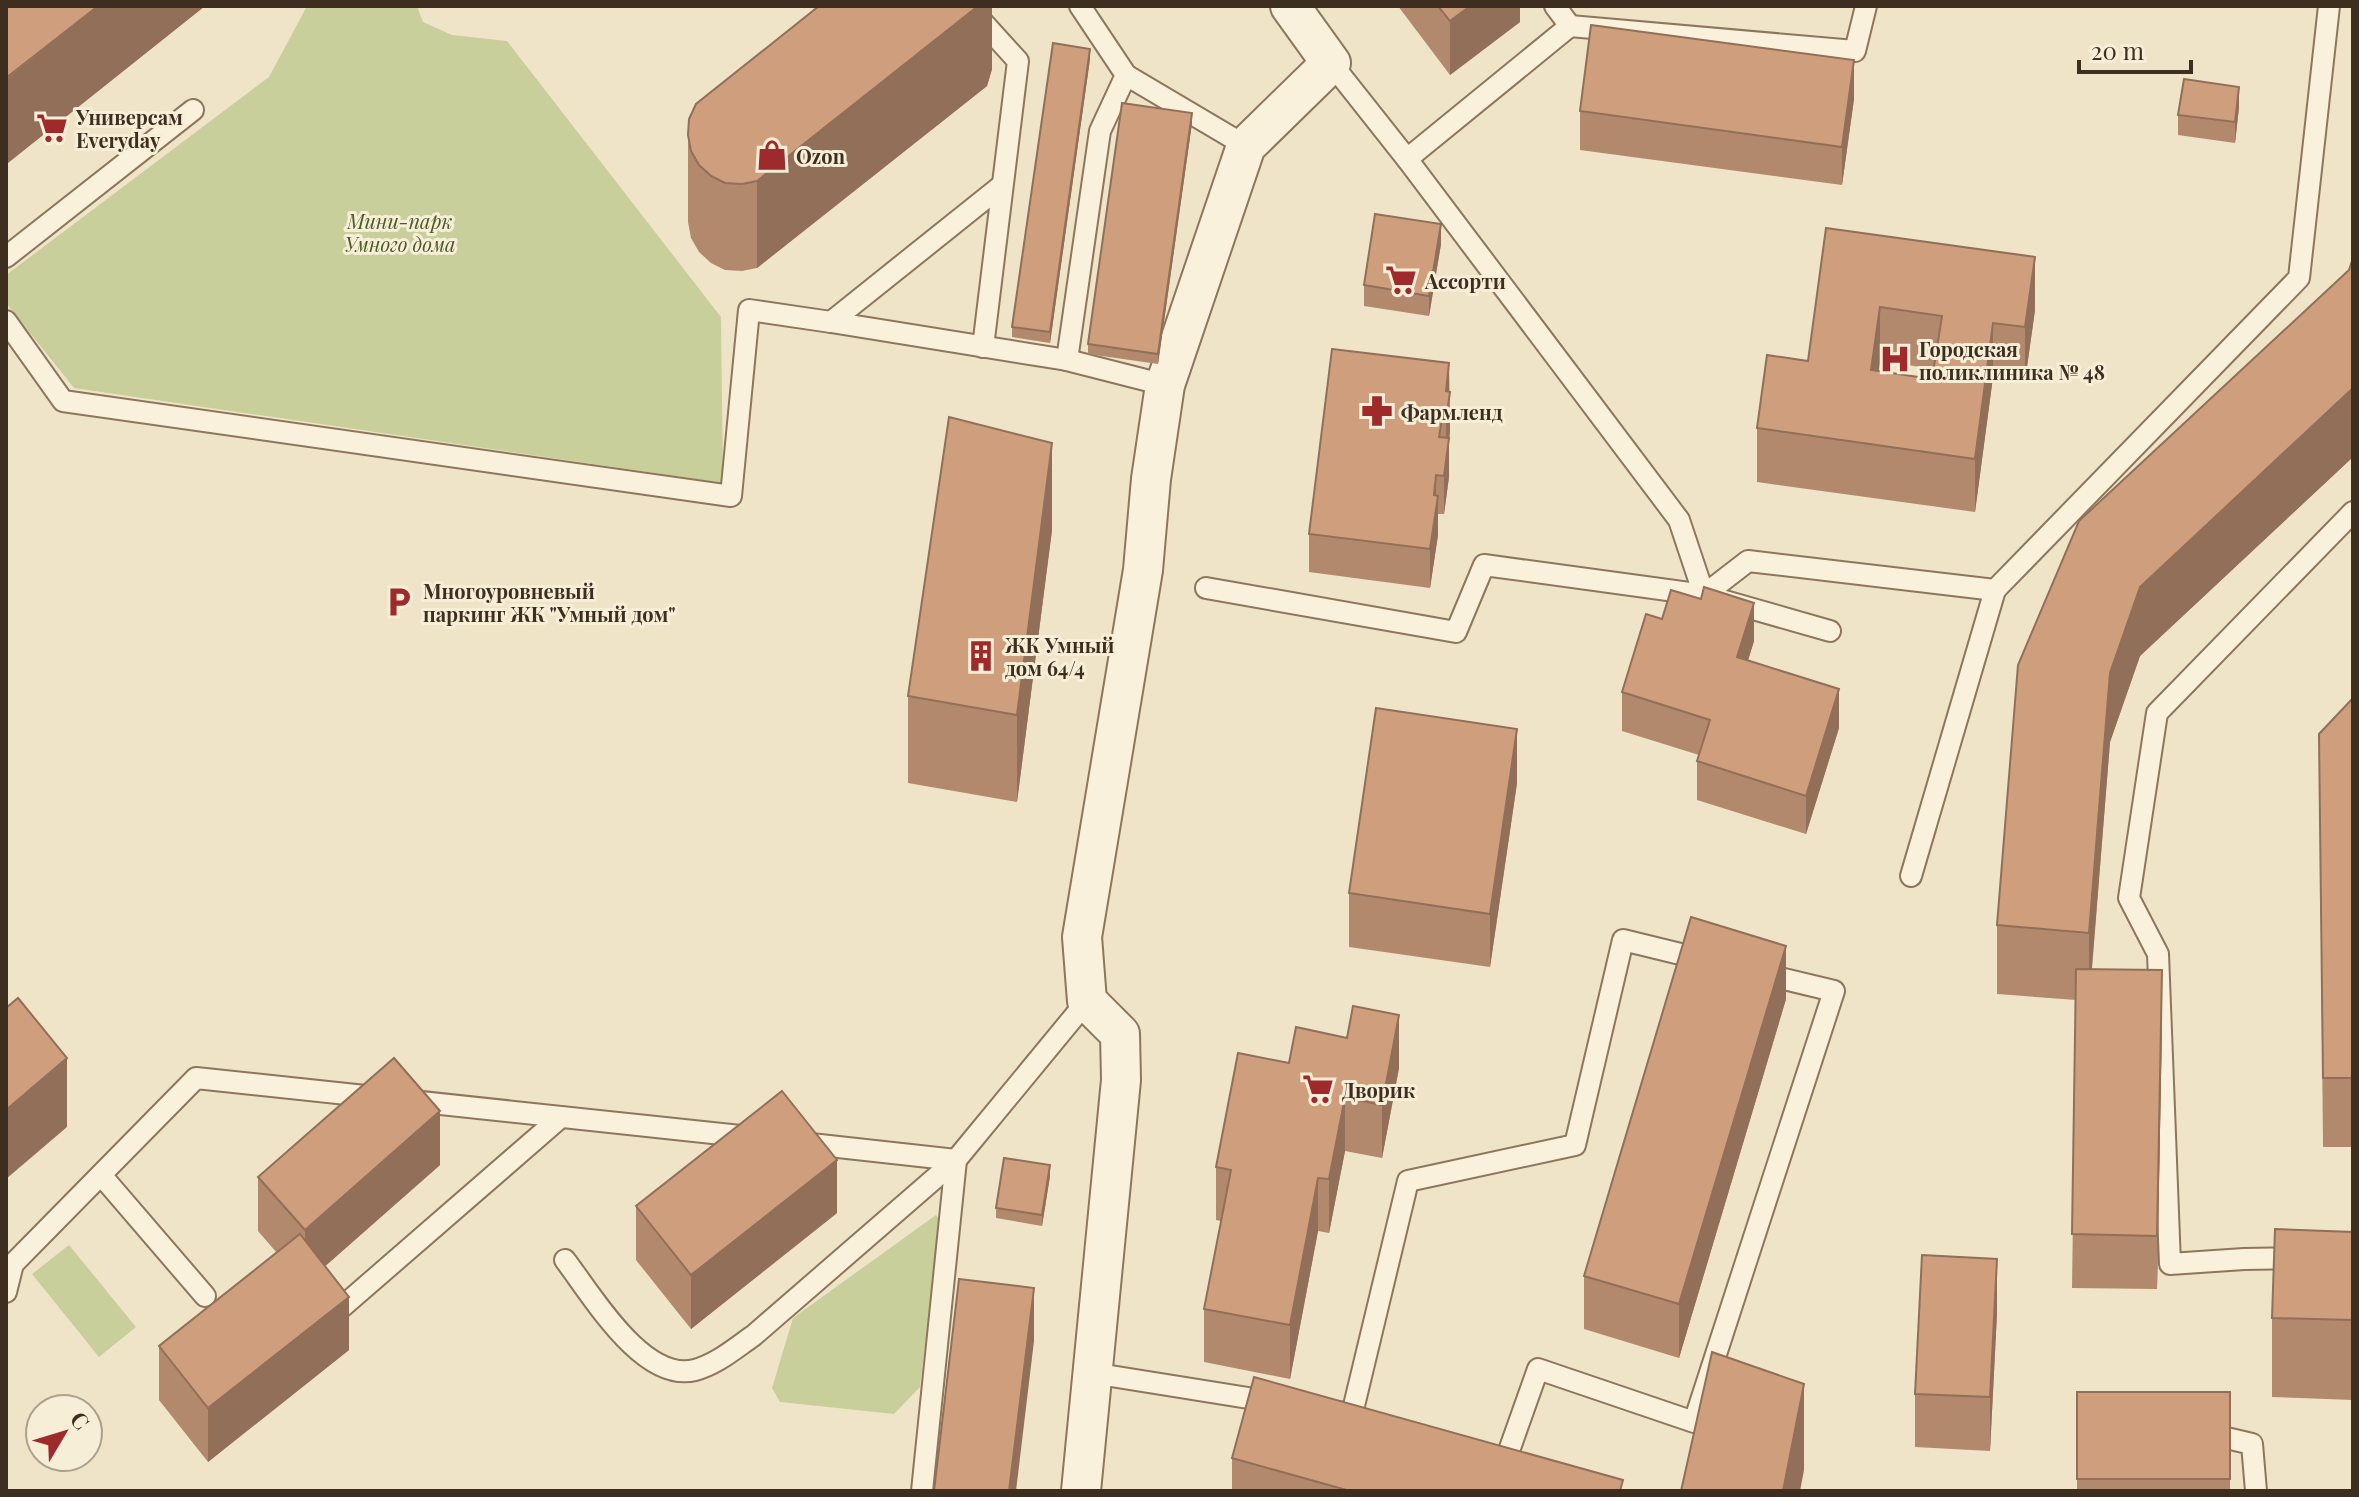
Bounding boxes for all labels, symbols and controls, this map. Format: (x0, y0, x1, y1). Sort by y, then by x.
scale bar (2079, 24, 2191, 74)
text: 20 m (2091, 34, 2144, 66)
place label: Универсам Everyday (75, 103, 183, 153)
supermarket icon: Универсам Everyday (35, 111, 69, 145)
shop icon: Ozon (755, 138, 789, 172)
place label: Ozon (796, 142, 846, 169)
park label: Мини-парк Умного дома (344, 207, 456, 257)
supermarket icon: Ассорти (1384, 263, 1418, 297)
place label: Ассорти (1424, 267, 1506, 294)
place label: Городская поликлиника № 48 (1919, 335, 2105, 385)
hospital icon: Городская поликлиника № 48 (1878, 342, 1912, 376)
pharmacy icon: Фармленд (1360, 394, 1394, 428)
place label: Фармленд (1401, 398, 1503, 425)
place label: Многоуровневый паркинг ЖК "Умный дом" (423, 577, 676, 627)
parking icon: Многоуровневый паркинг ЖК "Умный дом" (382, 585, 416, 619)
place label: ЖК Умный дом 64/4 (1004, 631, 1114, 681)
building icon: ЖК Умный дом 64/4 (964, 639, 998, 673)
supermarket icon: Дворик (1301, 1072, 1335, 1106)
place label: Дворик (1342, 1076, 1416, 1103)
north arrow (24, 1393, 104, 1473)
text: С (64, 1405, 97, 1435)

